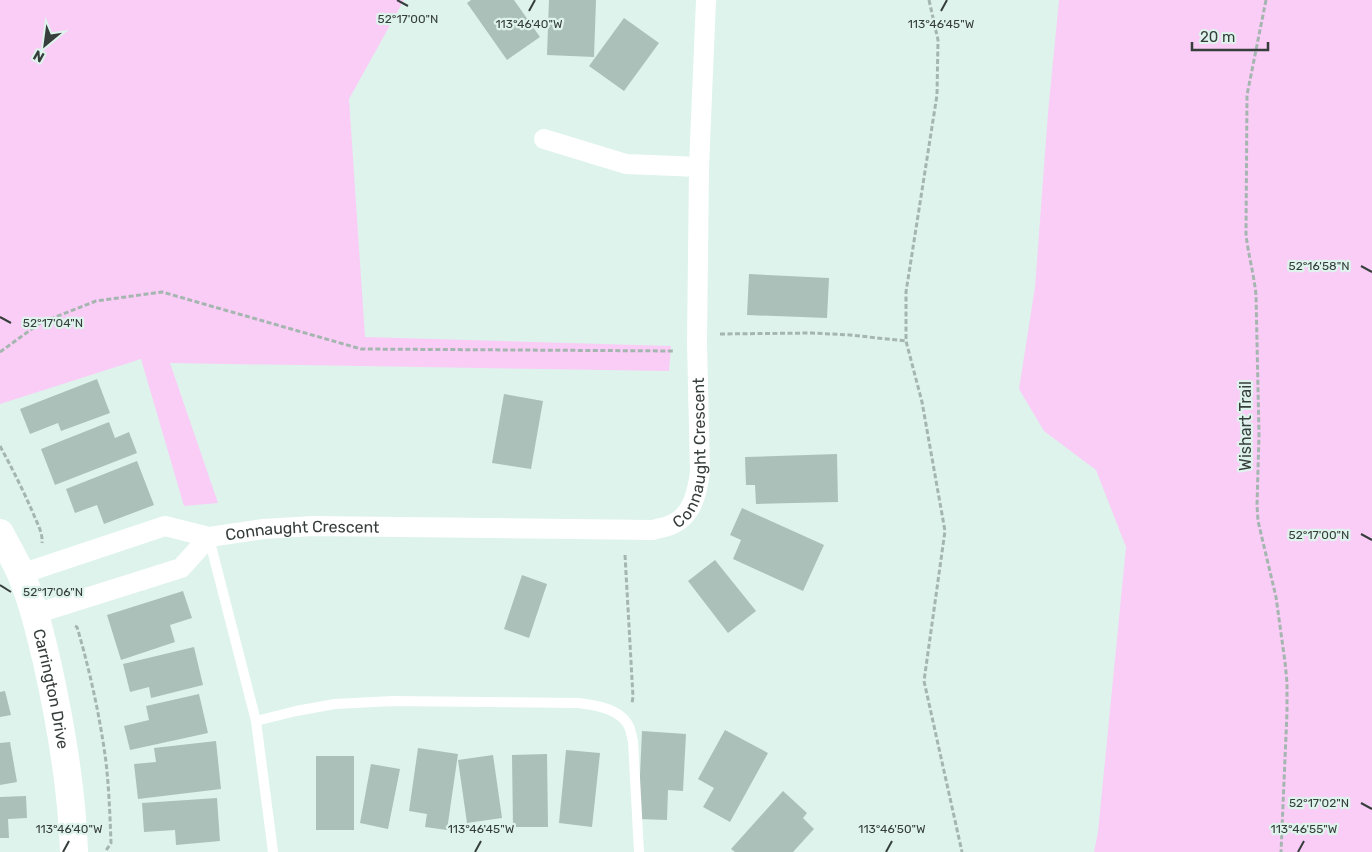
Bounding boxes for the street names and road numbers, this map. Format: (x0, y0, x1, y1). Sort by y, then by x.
street label: Connaught Crescent (669, 377, 710, 532)
street label: Wishart Trail (1236, 381, 1255, 471)
street label: Connaught Crescent (224, 517, 380, 544)
street label: Carrington Drive (29, 627, 73, 750)

